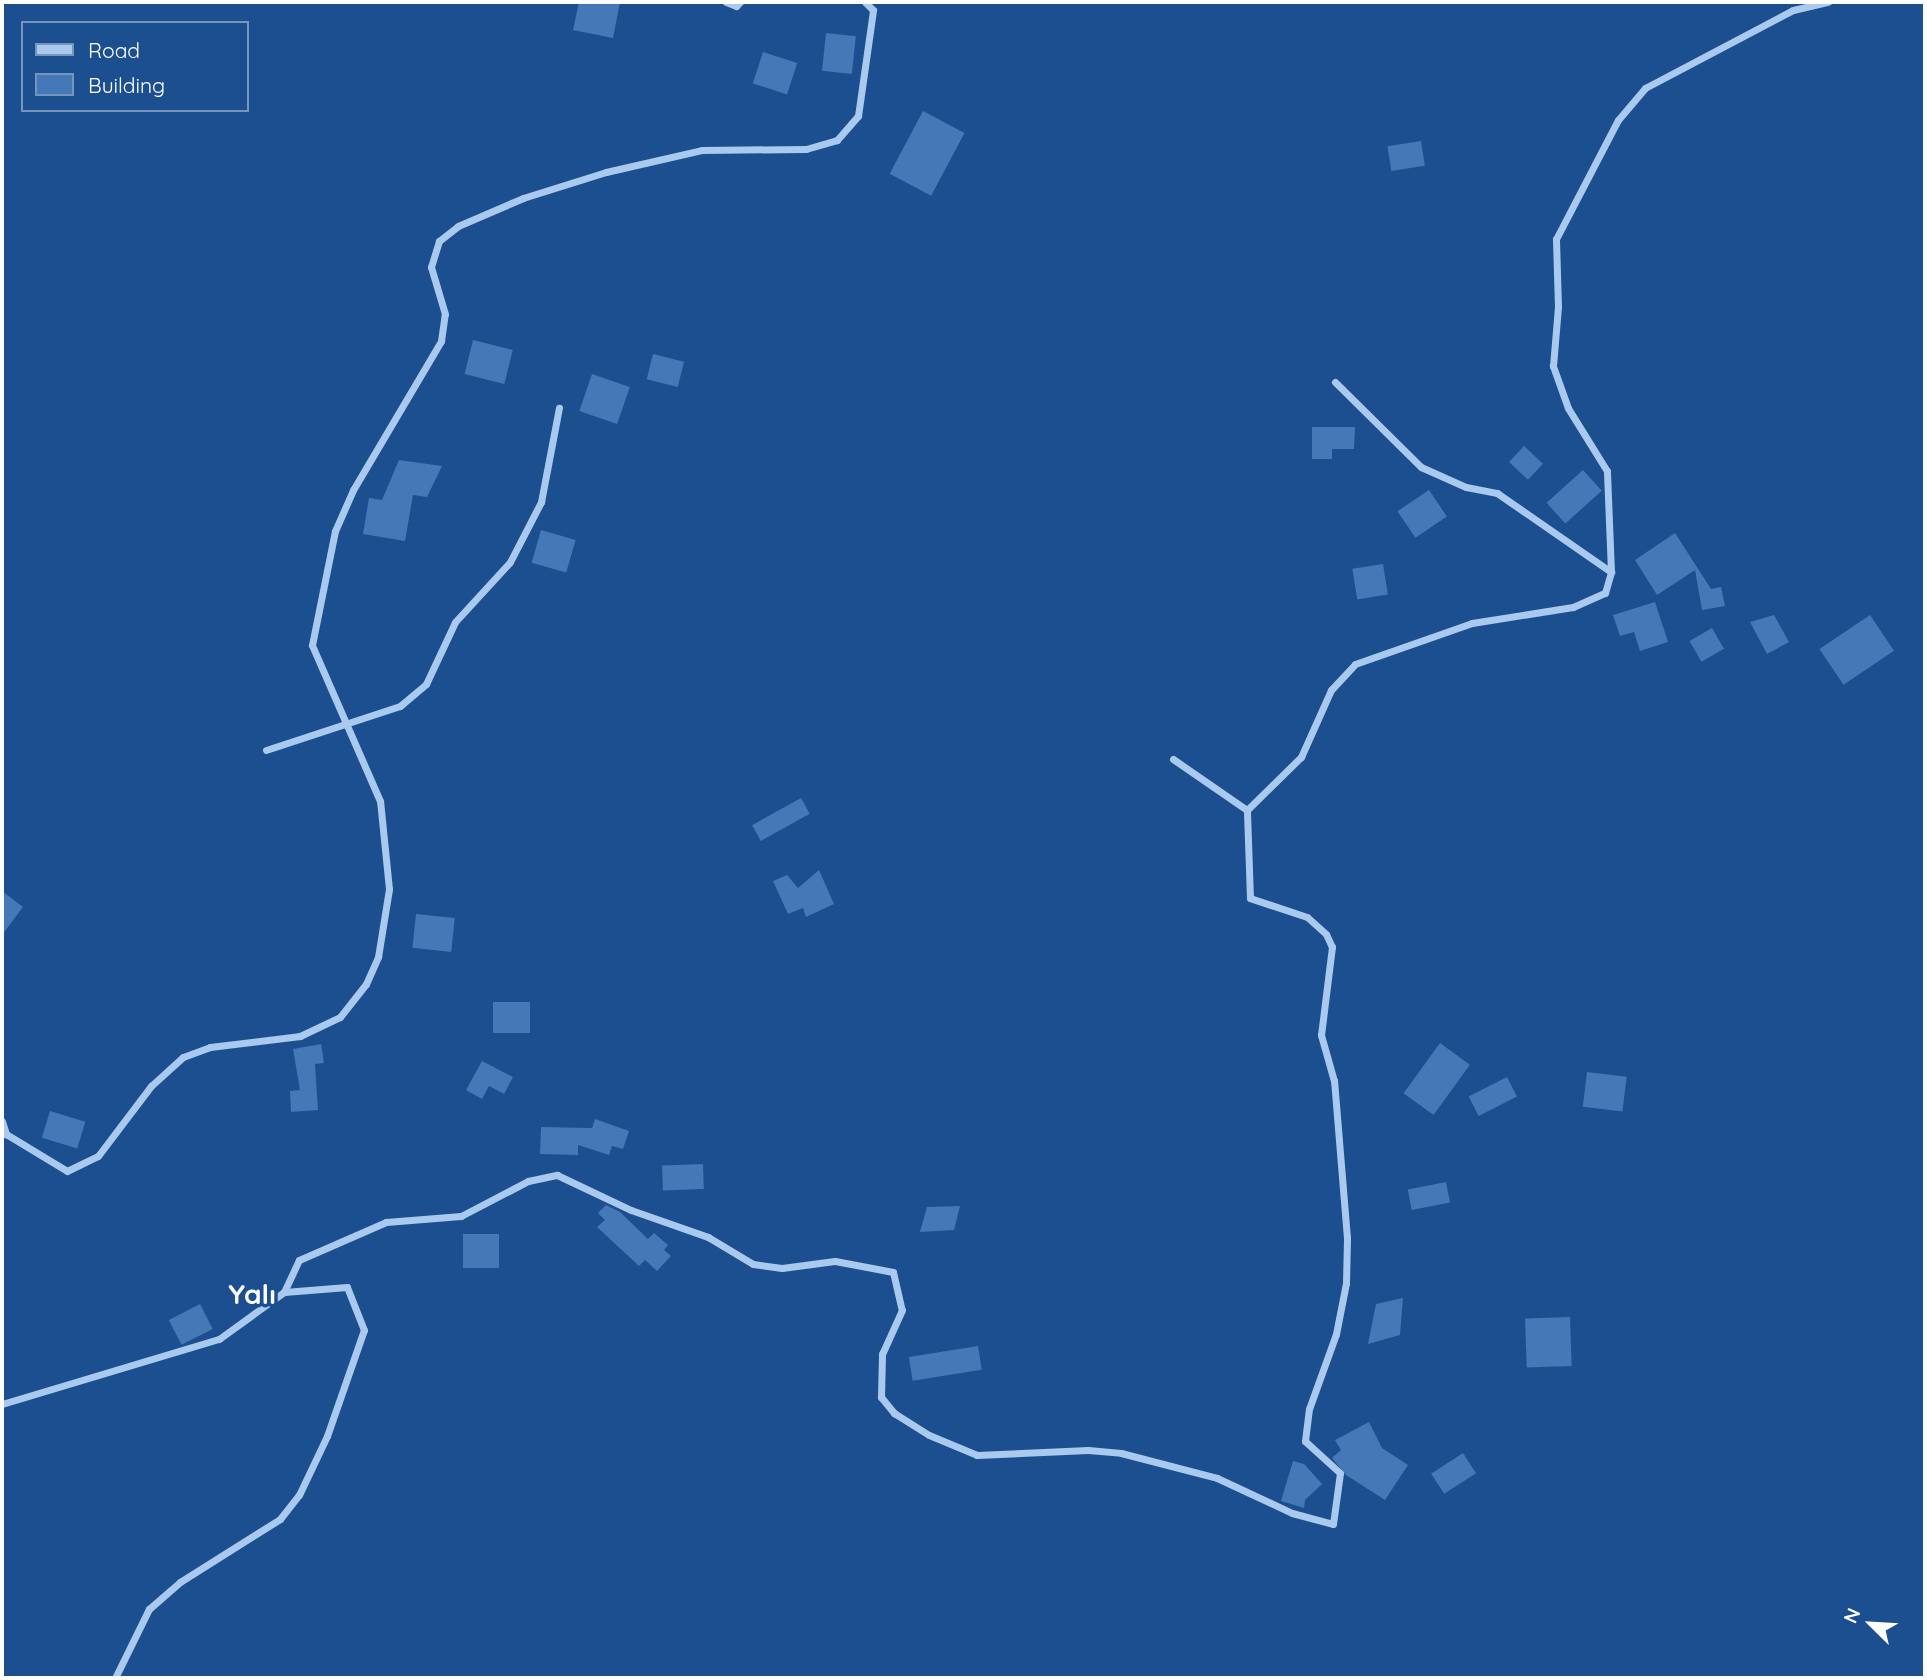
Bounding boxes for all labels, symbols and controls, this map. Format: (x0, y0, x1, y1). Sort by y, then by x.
legend (21, 21, 248, 112)
text: Road (88, 37, 140, 63)
text: Building (88, 72, 165, 98)
district label: Yalı (228, 1277, 276, 1311)
north arrow (1836, 1589, 1906, 1659)
text: N (1838, 1604, 1866, 1627)

